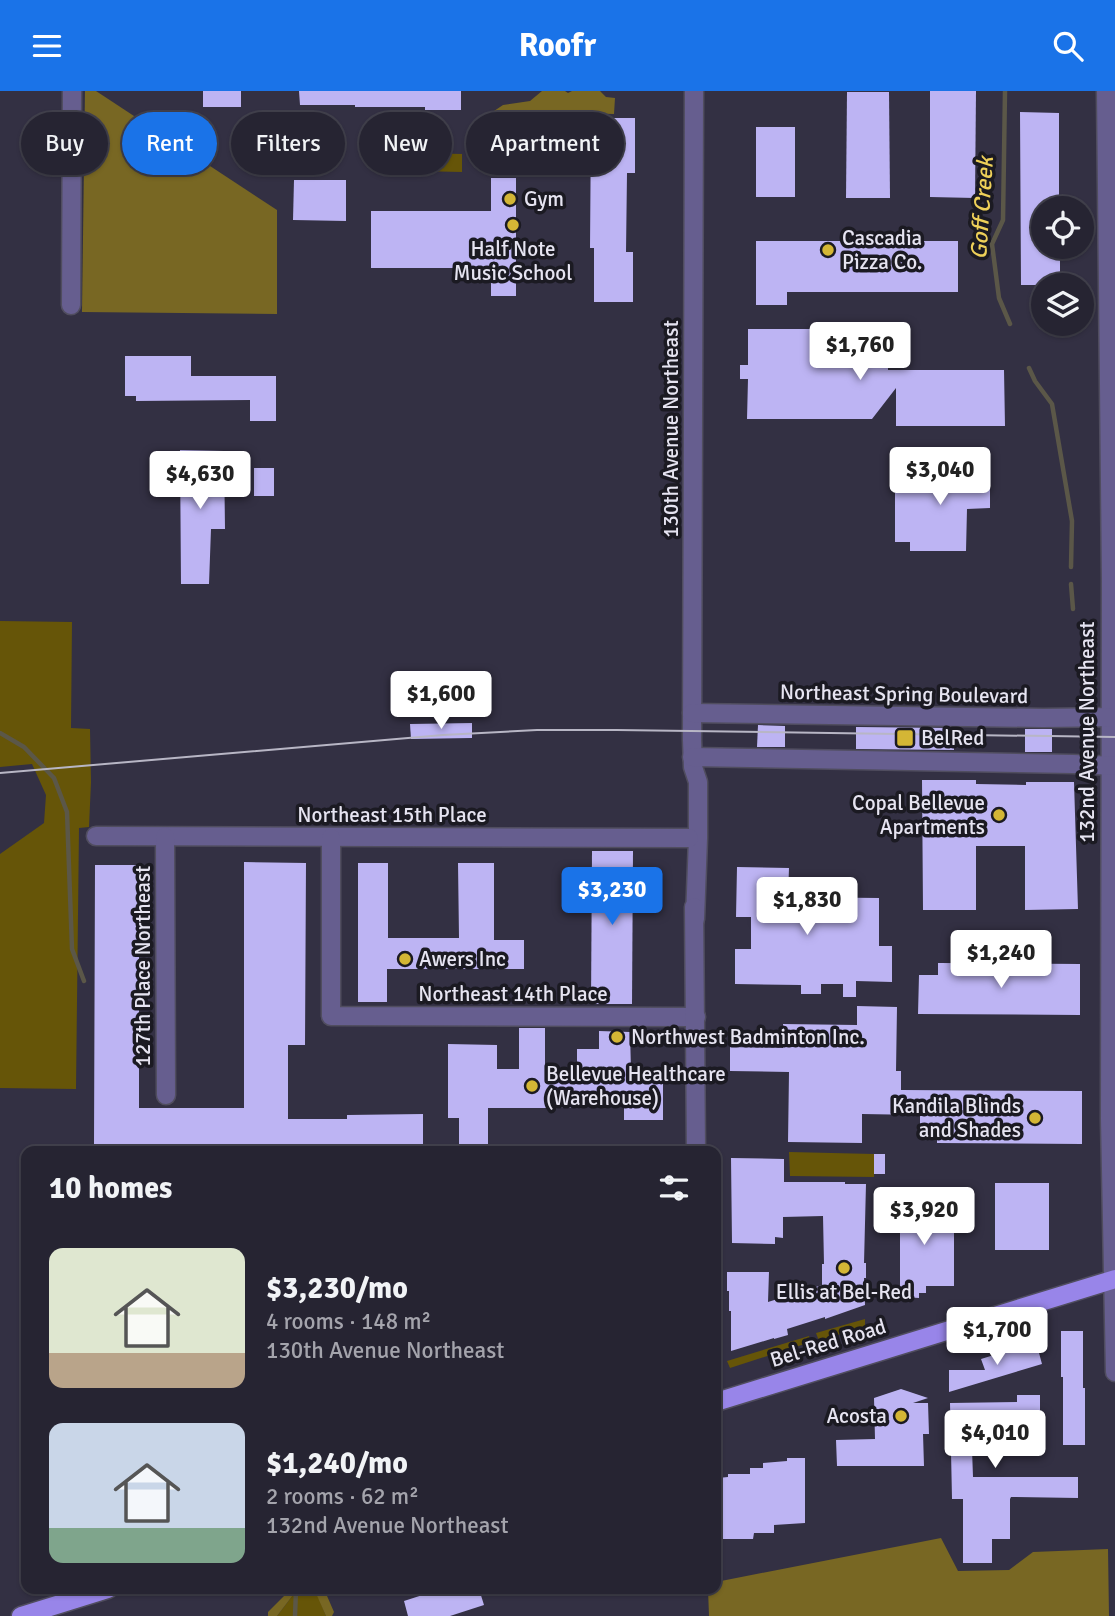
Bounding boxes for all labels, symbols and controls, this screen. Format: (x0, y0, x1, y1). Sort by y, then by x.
text: Roofr (519, 26, 596, 65)
icon: menu (28, 27, 66, 65)
icon: search (1049, 27, 1087, 65)
chip: Buy (21, 112, 108, 175)
chip: Rent (122, 112, 217, 175)
chip: Filters (231, 112, 345, 175)
chip: New (359, 112, 452, 175)
chip: Apartment (466, 112, 624, 175)
water label: Goff Creek (964, 153, 1000, 260)
place label: Gym (524, 186, 564, 212)
marker: Gym (502, 191, 518, 207)
map controls (1031, 196, 1094, 336)
button: locate (1031, 196, 1094, 259)
marker: Half Note Music School (505, 217, 521, 233)
place label: Cascadia Pizza Co. (842, 225, 922, 275)
place label: Half Note Music School (454, 236, 572, 286)
marker: Cascadia Pizza Co. (820, 242, 836, 258)
button: layers (1031, 273, 1094, 336)
street label: 130th Avenue Northeast (658, 320, 684, 538)
pin: $1,760 (803, 323, 917, 382)
text: $1,760 (826, 330, 894, 359)
pin: $3,040 (883, 447, 997, 507)
pin: $4,630 (143, 451, 257, 511)
text: $3,040 (906, 455, 974, 484)
text: $4,630 (166, 459, 234, 488)
street label: 132nd Avenue Northeast (1074, 621, 1100, 843)
pin: $1,600 (384, 671, 498, 731)
text: $1,600 (407, 679, 475, 708)
street label: Northeast Spring Boulevard (780, 679, 1028, 709)
place label: BelRed (921, 725, 984, 751)
marker: BelRed (895, 728, 915, 748)
place label: Copal Bellevue Apartments (852, 790, 985, 840)
street label: Northeast 15th Place (297, 802, 487, 828)
marker: Copal Bellevue Apartments (991, 807, 1007, 823)
street label: 127th Place Northeast (130, 866, 156, 1066)
pin: $3,230 (555, 867, 669, 927)
text: $3,230 (578, 875, 646, 904)
pin: $1,830 (750, 877, 864, 937)
text: $1,830 (773, 885, 841, 914)
pin: $1,240 (944, 930, 1058, 990)
text: $1,240 (967, 938, 1035, 967)
place label: Awers Inc (419, 946, 506, 972)
marker: Awers Inc (397, 951, 413, 967)
street label: Northeast 14th Place (418, 981, 608, 1007)
place label: Northwest Badminton Inc. (631, 1024, 865, 1050)
marker: Northwest Badminton Inc. (609, 1029, 625, 1045)
place label: Bellevue Healthcare (Warehouse) (546, 1061, 726, 1111)
marker: Bellevue Healthcare (Warehouse) (524, 1078, 540, 1094)
place label: Kandila Blinds and Shades (892, 1093, 1021, 1143)
marker: Kandila Blinds and Shades (1027, 1110, 1043, 1126)
icon: filters (655, 1169, 693, 1207)
text: 10 homes (49, 1170, 172, 1207)
pin: $3,920 (867, 1187, 981, 1247)
text: $3,920 (890, 1195, 958, 1224)
marker: Ellis at Bel-Red (836, 1260, 852, 1276)
text: $3,230/mo (266, 1270, 408, 1307)
icon: home (105, 1276, 189, 1360)
place label: Ellis at Bel-Red (776, 1279, 912, 1305)
text: 4 rooms · 148 m² (266, 1307, 431, 1336)
pin: $1,700 (940, 1307, 1054, 1367)
street label: Bel-Red Road (767, 1313, 889, 1373)
text: $1,700 (963, 1315, 1031, 1344)
text: 130th Avenue Northeast (266, 1336, 504, 1365)
place label: Acosta (826, 1403, 887, 1429)
marker: Acosta (893, 1408, 909, 1424)
pin: $4,010 (938, 1411, 1052, 1470)
text: $4,010 (961, 1418, 1029, 1447)
text: $1,240/mo (266, 1445, 408, 1482)
icon: home (105, 1451, 189, 1535)
text: 2 rooms · 62 m² (266, 1482, 419, 1511)
text: 132nd Avenue Northeast (266, 1511, 508, 1540)

